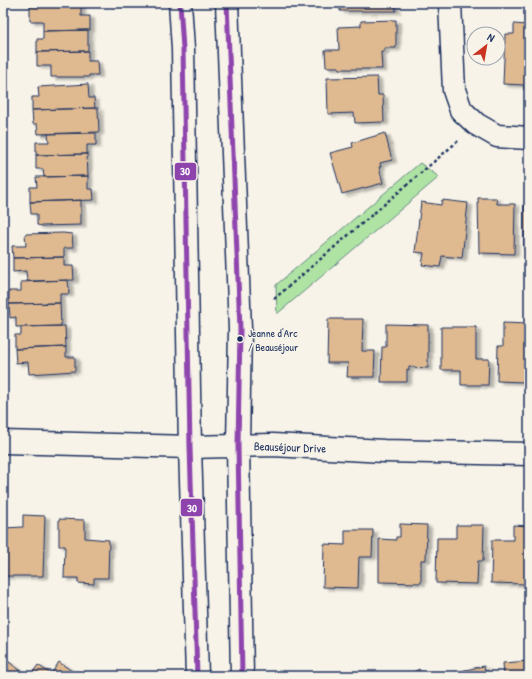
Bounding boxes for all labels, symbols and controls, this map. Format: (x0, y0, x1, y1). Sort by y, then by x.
north arrow (466, 26, 506, 66)
text: N (485, 30, 497, 45)
line badge: 30 (174, 162, 197, 181)
text: 30 (180, 164, 190, 178)
place label: Jeanne d'Arc / Beauséjour (248, 326, 299, 354)
marker: Jeanne d'Arc / Beauséjour (235, 334, 245, 344)
street label: Beauséjour Drive (254, 437, 327, 457)
line badge: 30 (180, 498, 203, 517)
text: 30 (187, 501, 197, 515)

